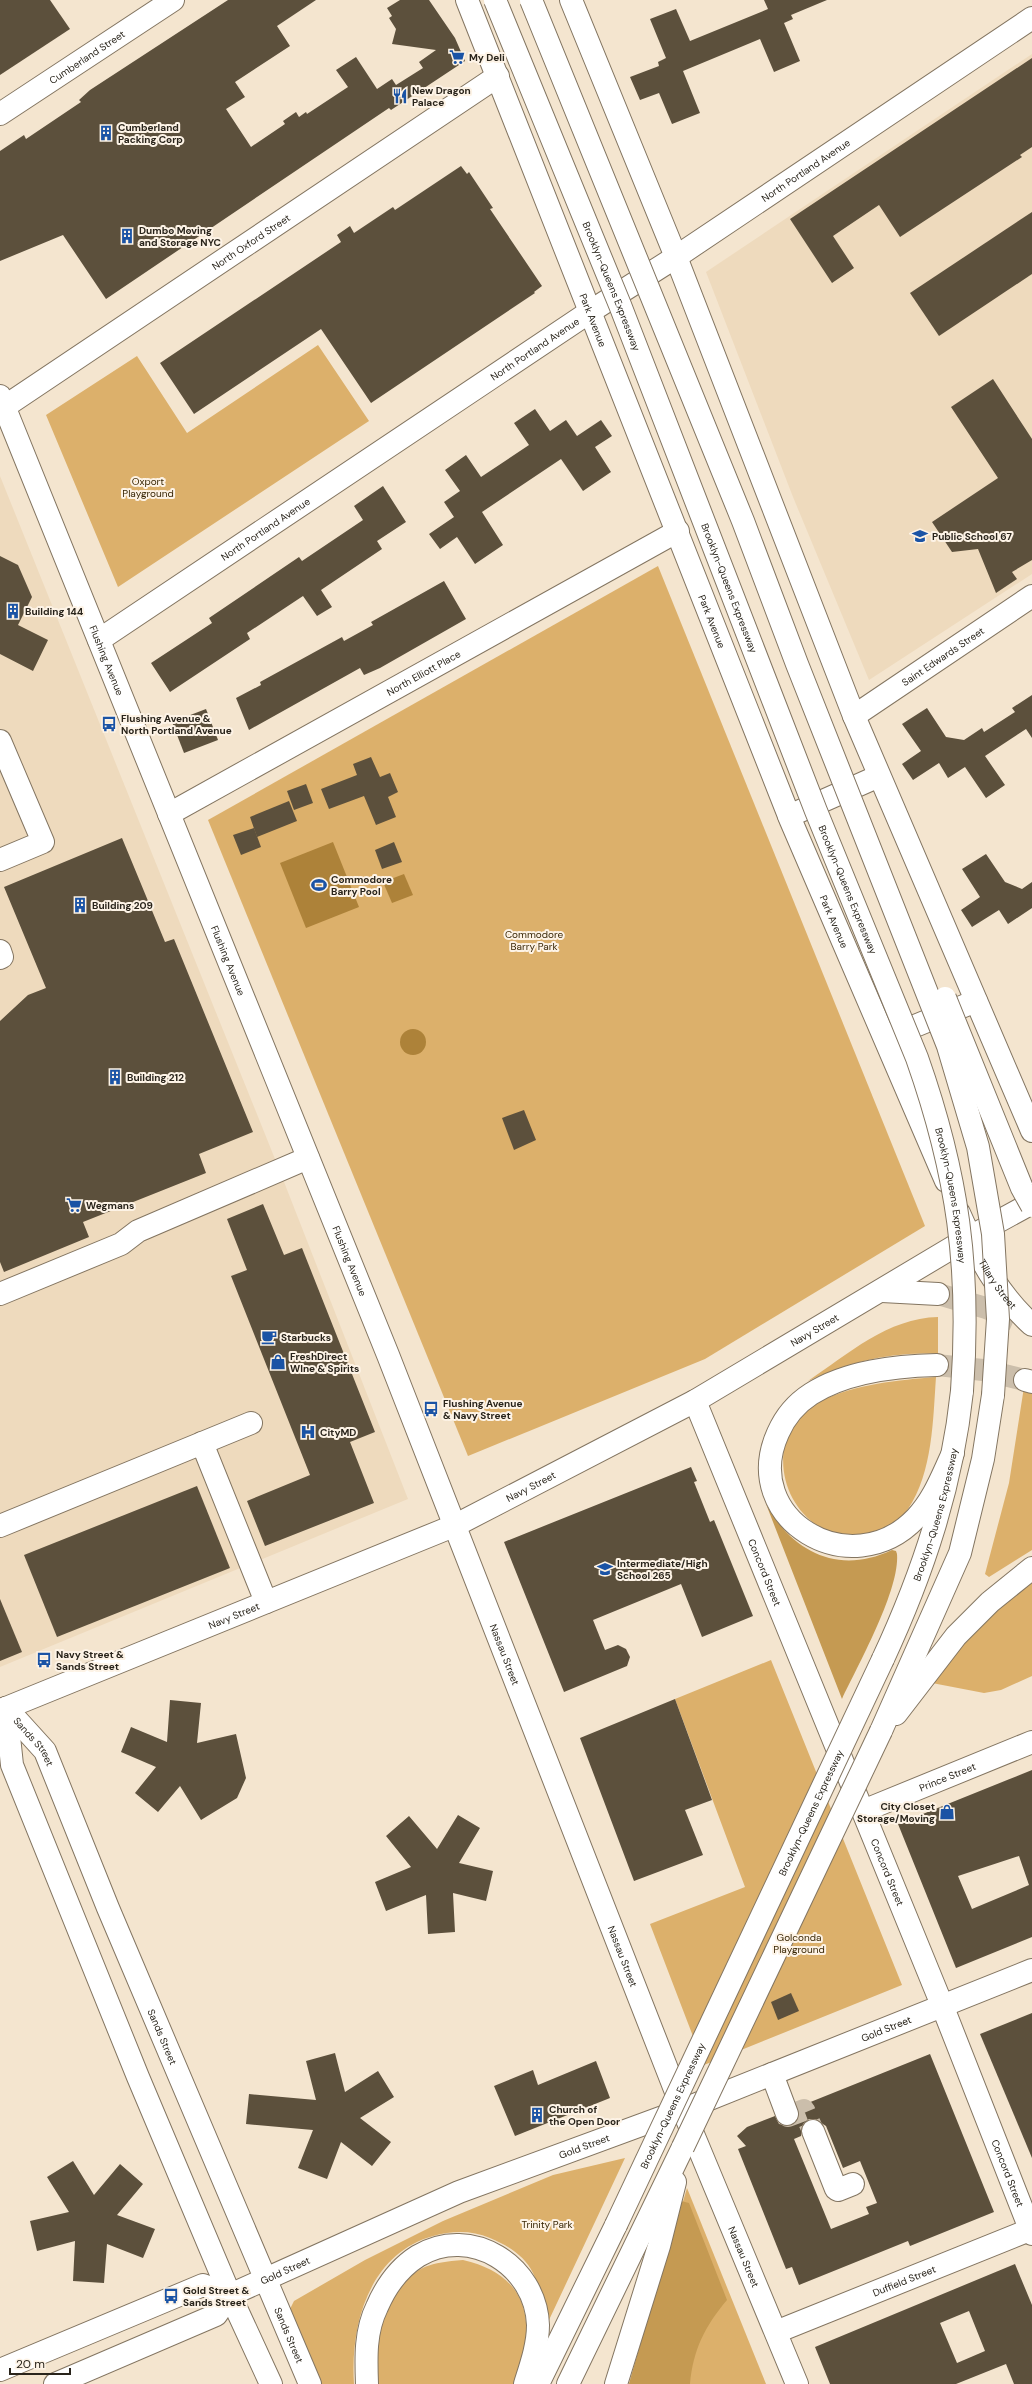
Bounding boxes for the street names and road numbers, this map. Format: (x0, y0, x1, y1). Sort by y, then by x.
street label: Cumberland Street (47, 27, 128, 87)
street label: North Portland Avenue (759, 136, 853, 205)
street label: North Oxford Street (209, 211, 293, 273)
street label: Brooklyn-Queens Expressway (580, 220, 643, 353)
street label: Park Avenue (576, 292, 609, 349)
street label: North Portland Avenue (488, 315, 582, 384)
street label: North Portland Avenue (219, 495, 313, 564)
street label: Brooklyn-Queens Expressway (698, 521, 760, 655)
street label: Park Avenue (695, 593, 728, 650)
street label: Flushing Avenue (86, 623, 127, 698)
street label: Saint Edwards Street (899, 624, 987, 689)
street label: North Elliott Place (384, 647, 463, 699)
street label: Brooklyn-Queens Expressway (815, 823, 880, 956)
street label: Park Avenue (817, 893, 851, 950)
street label: Flushing Avenue (208, 924, 248, 998)
street label: Brooklyn-Queens Expressway (932, 1126, 969, 1264)
street label: Flushing Avenue (329, 1224, 370, 1298)
street label: Tillary Street (976, 1257, 1019, 1312)
street label: Navy Street (788, 1311, 841, 1350)
street label: Brooklyn-Queens Expressway (910, 1447, 961, 1583)
street label: Navy Street (504, 1468, 558, 1505)
street label: Concord Street (745, 1537, 784, 1608)
street label: Navy Street (207, 1600, 262, 1632)
street label: Nassau Street (487, 1622, 522, 1687)
street label: Sands Street (10, 1715, 56, 1768)
street label: Brooklyn-Queens Expressway (776, 1747, 847, 1878)
street label: Prince Street (917, 1760, 978, 1794)
street label: Concord Street (868, 1837, 907, 1908)
street label: Nassau Street (605, 1924, 640, 1989)
street label: Sands Street (145, 2007, 180, 2067)
street label: Gold Street (859, 2013, 913, 2045)
street label: Brooklyn-Queens Expressway (637, 2040, 708, 2171)
street label: Gold Street (557, 2131, 612, 2162)
street label: Concord Street (988, 2138, 1027, 2209)
street label: Nassau Street (725, 2225, 762, 2289)
street label: Gold Street (258, 2254, 312, 2287)
street label: Duffield Street (871, 2262, 938, 2299)
street label: Sands Street (271, 2305, 306, 2365)

